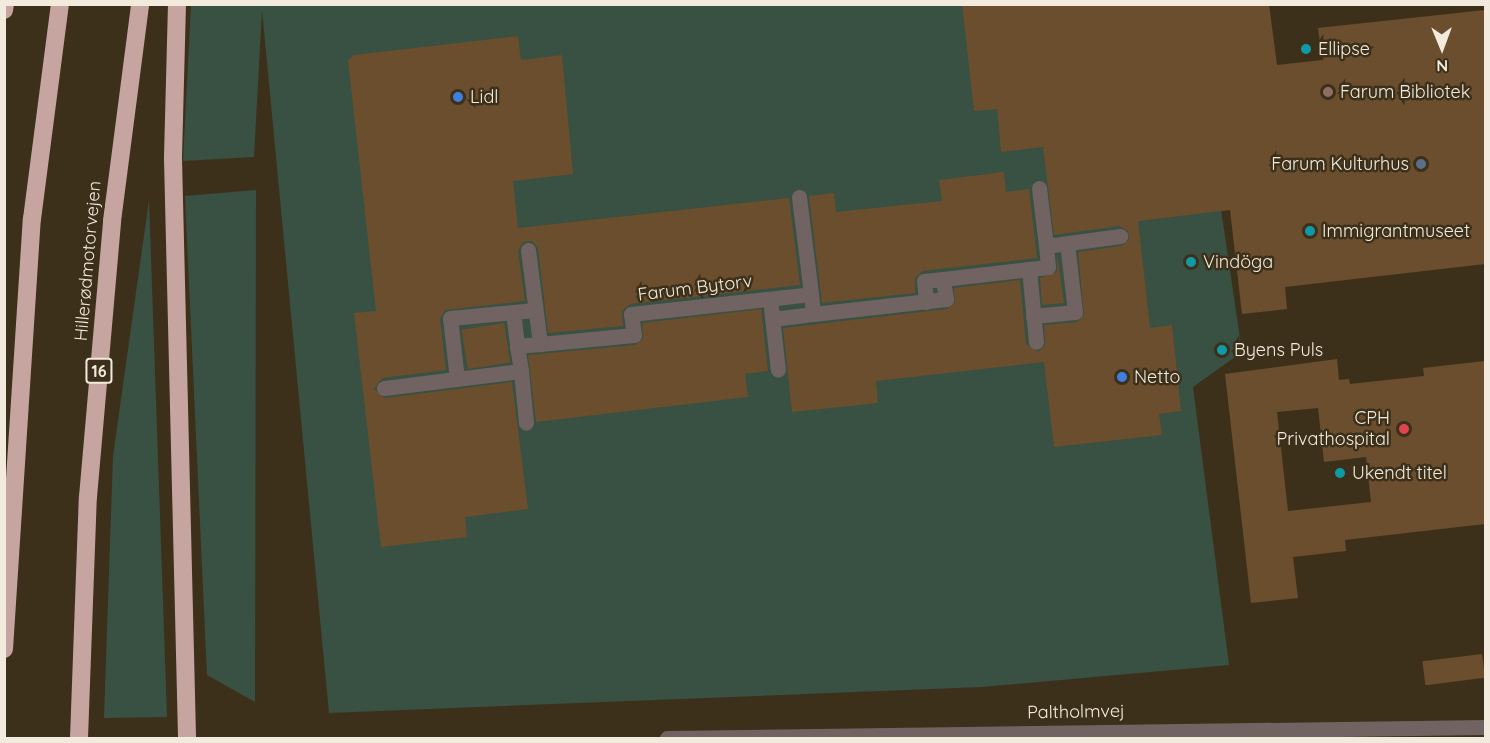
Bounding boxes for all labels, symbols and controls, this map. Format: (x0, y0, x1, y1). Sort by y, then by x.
north arrow (1412, 18, 1472, 78)
place label: Ellipse (1318, 38, 1370, 60)
marker: Ellipse (1299, 42, 1313, 56)
text: N (1436, 56, 1448, 76)
place label: Farum Bibliotek (1340, 81, 1470, 103)
marker: Farum Bibliotek (1321, 85, 1335, 99)
place label: Lidl (470, 86, 498, 108)
marker: Lidl (451, 90, 465, 104)
place label: Farum Kulturhus (1271, 153, 1409, 175)
marker: Farum Kulturhus (1414, 157, 1428, 171)
street label: Hillerødmotorvejen (70, 180, 106, 342)
place label: Immigrantmuseet (1322, 220, 1470, 242)
marker: Immigrantmuseet (1303, 224, 1317, 238)
place label: Vindöga (1203, 251, 1273, 273)
marker: Vindöga (1184, 255, 1198, 269)
street label: Farum Bytorv (636, 270, 754, 306)
place label: Byens Puls (1234, 339, 1323, 361)
marker: Byens Puls (1215, 343, 1229, 357)
road number: 16 (84, 358, 114, 384)
place label: Netto (1134, 366, 1180, 388)
marker: Netto (1115, 370, 1129, 384)
place label: CPH Privathospital (1277, 408, 1390, 450)
marker: CPH Privathospital (1395, 420, 1413, 438)
place label: Ukendt titel (1352, 462, 1447, 484)
marker: Ukendt titel (1333, 466, 1347, 480)
street label: Paltholmvej (1027, 700, 1125, 724)

